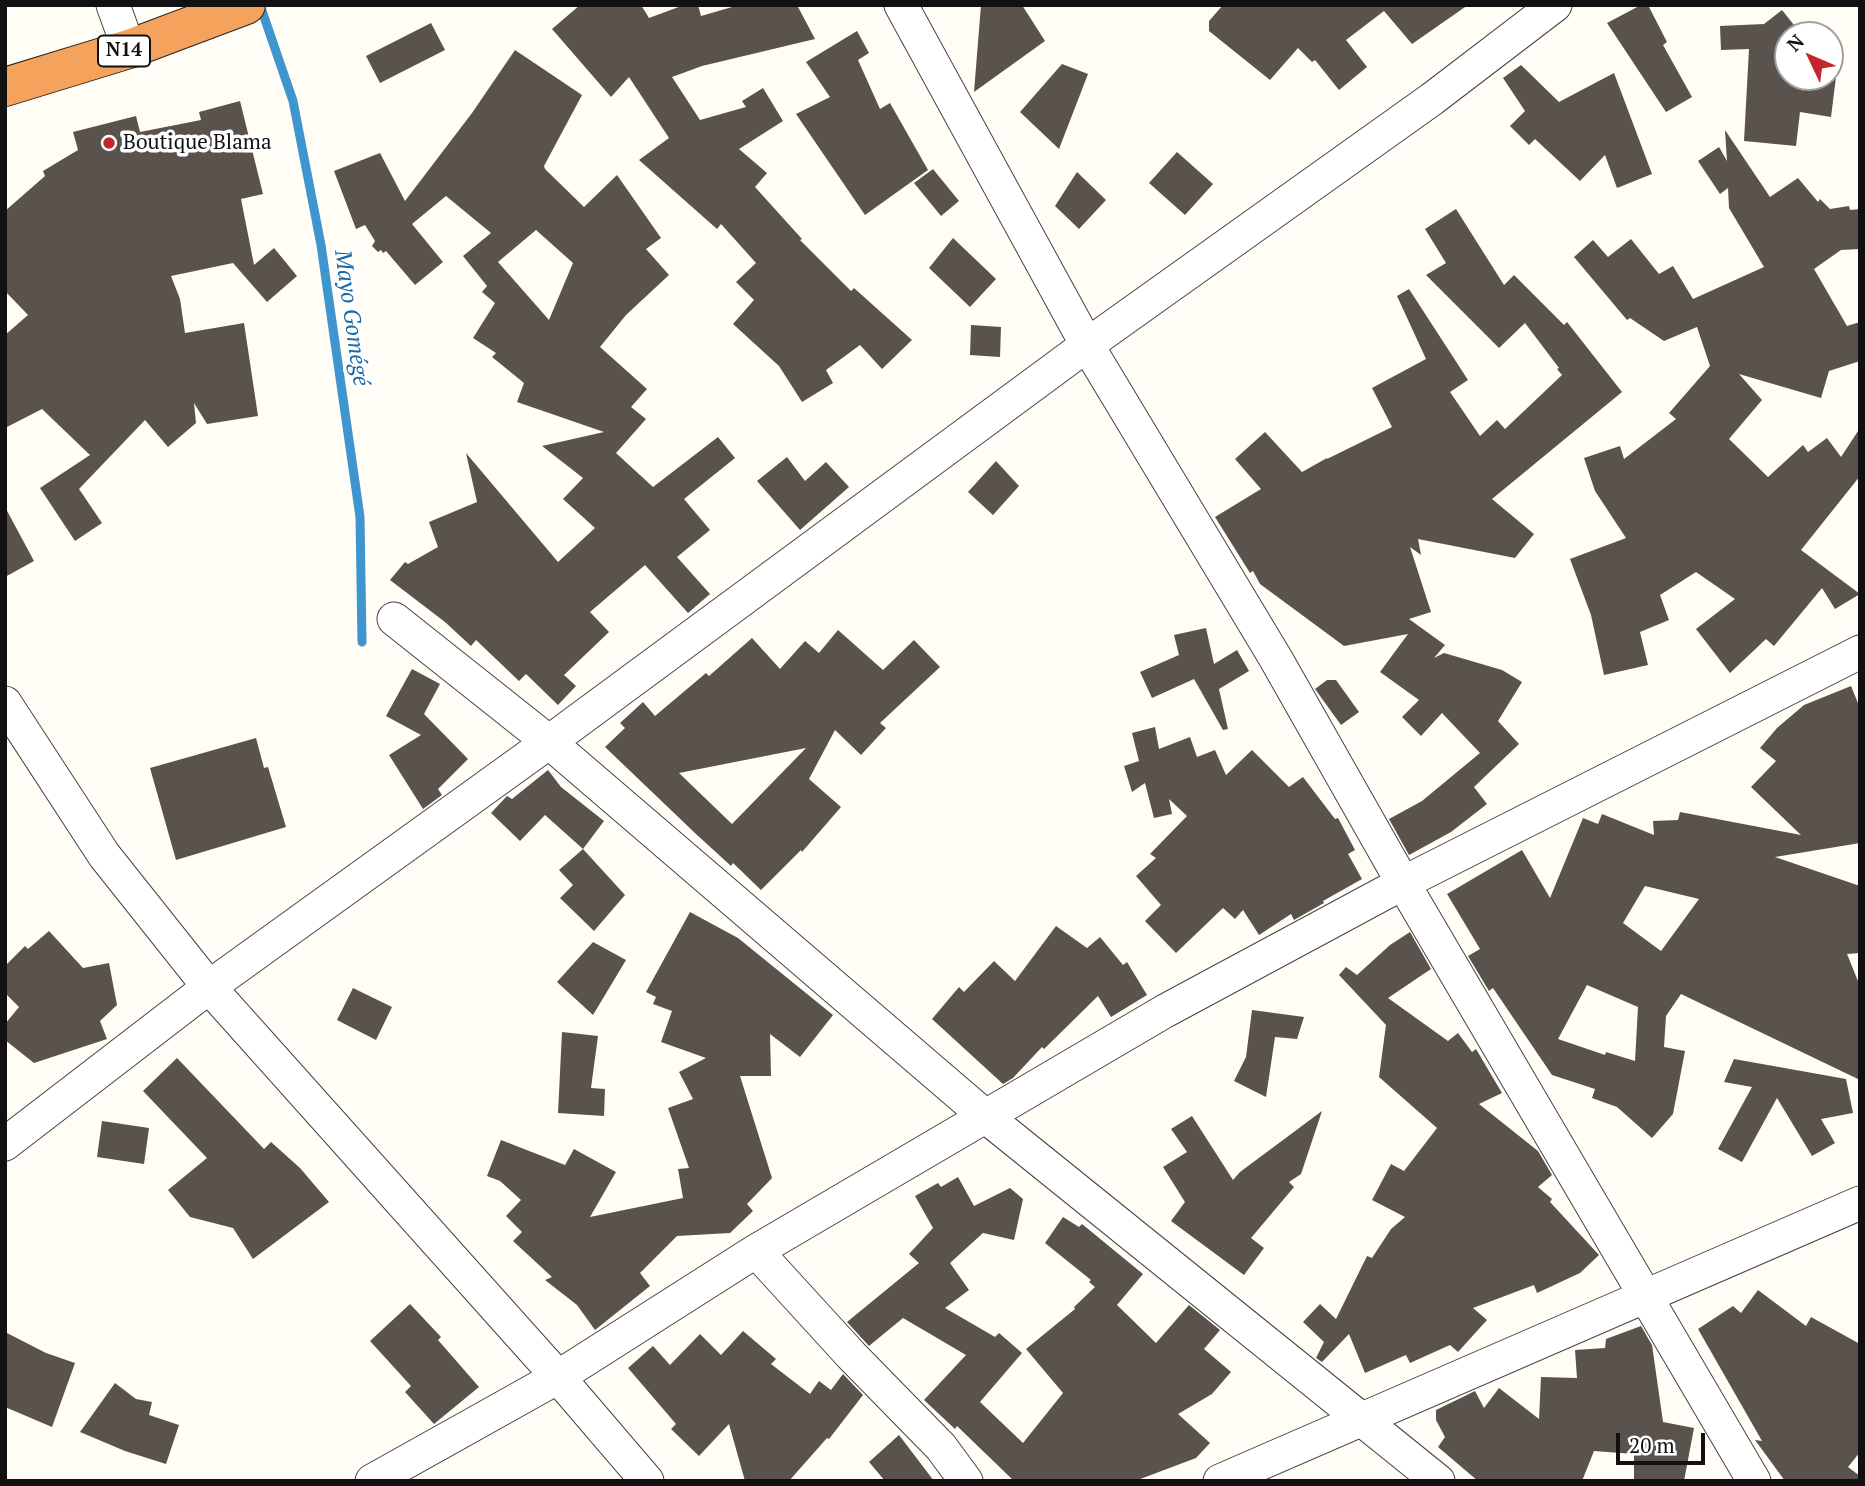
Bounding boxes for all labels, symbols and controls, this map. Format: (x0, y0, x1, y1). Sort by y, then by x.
north arrow (1774, 21, 1844, 91)
text: N (1781, 29, 1809, 56)
road number: N14 (98, 36, 150, 66)
place label: Boutique Blama (123, 130, 271, 156)
marker: Boutique Blama (101, 135, 117, 151)
water label: Mayo Gomégé (328, 248, 374, 388)
scale bar (1620, 1420, 1709, 1464)
text: 20 m (1629, 1431, 1675, 1459)

